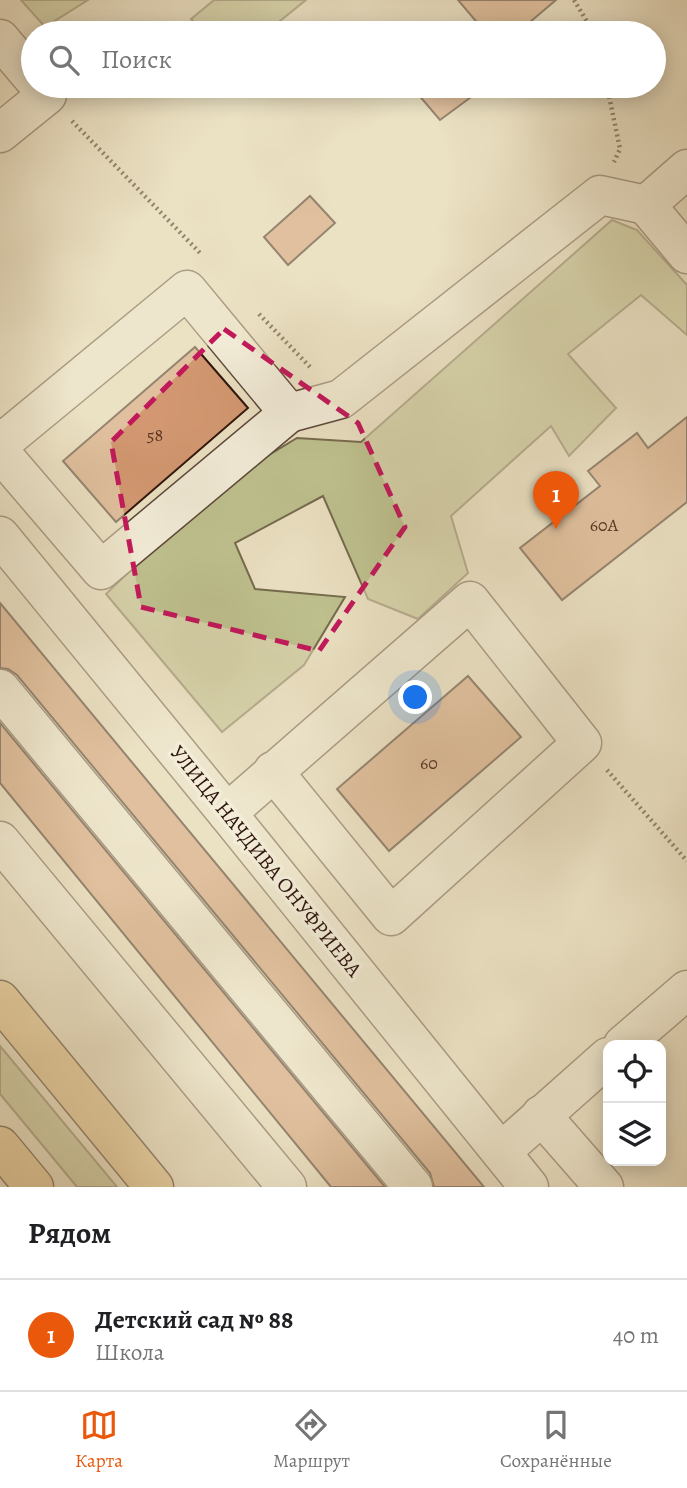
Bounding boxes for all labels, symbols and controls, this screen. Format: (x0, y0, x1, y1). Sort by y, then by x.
search box (21, 21, 666, 98)
icon: search (45, 41, 83, 79)
text: Поиск (101, 42, 172, 77)
house number: 58 (147, 423, 163, 447)
pin: 1 (533, 471, 579, 529)
house number: 60А (590, 513, 619, 537)
your location (398, 680, 432, 714)
street label: УЛИЦА НАЧДИВА ОНУФРИЕВА (164, 739, 369, 983)
house number: 60 (420, 751, 438, 775)
map controls (603, 1040, 666, 1166)
button: locate (603, 1040, 666, 1103)
button: layers (603, 1103, 666, 1166)
text: Рядом (28, 1213, 111, 1253)
text: Детский сад № 88 (95, 1302, 293, 1337)
text: 1 (47, 1320, 55, 1351)
text: 40 m (613, 1320, 659, 1351)
text: Школа (95, 1337, 164, 1368)
tab: Карта (75, 1406, 123, 1474)
tab: Маршрут (273, 1406, 350, 1474)
tab: Сохранённые (500, 1406, 612, 1474)

